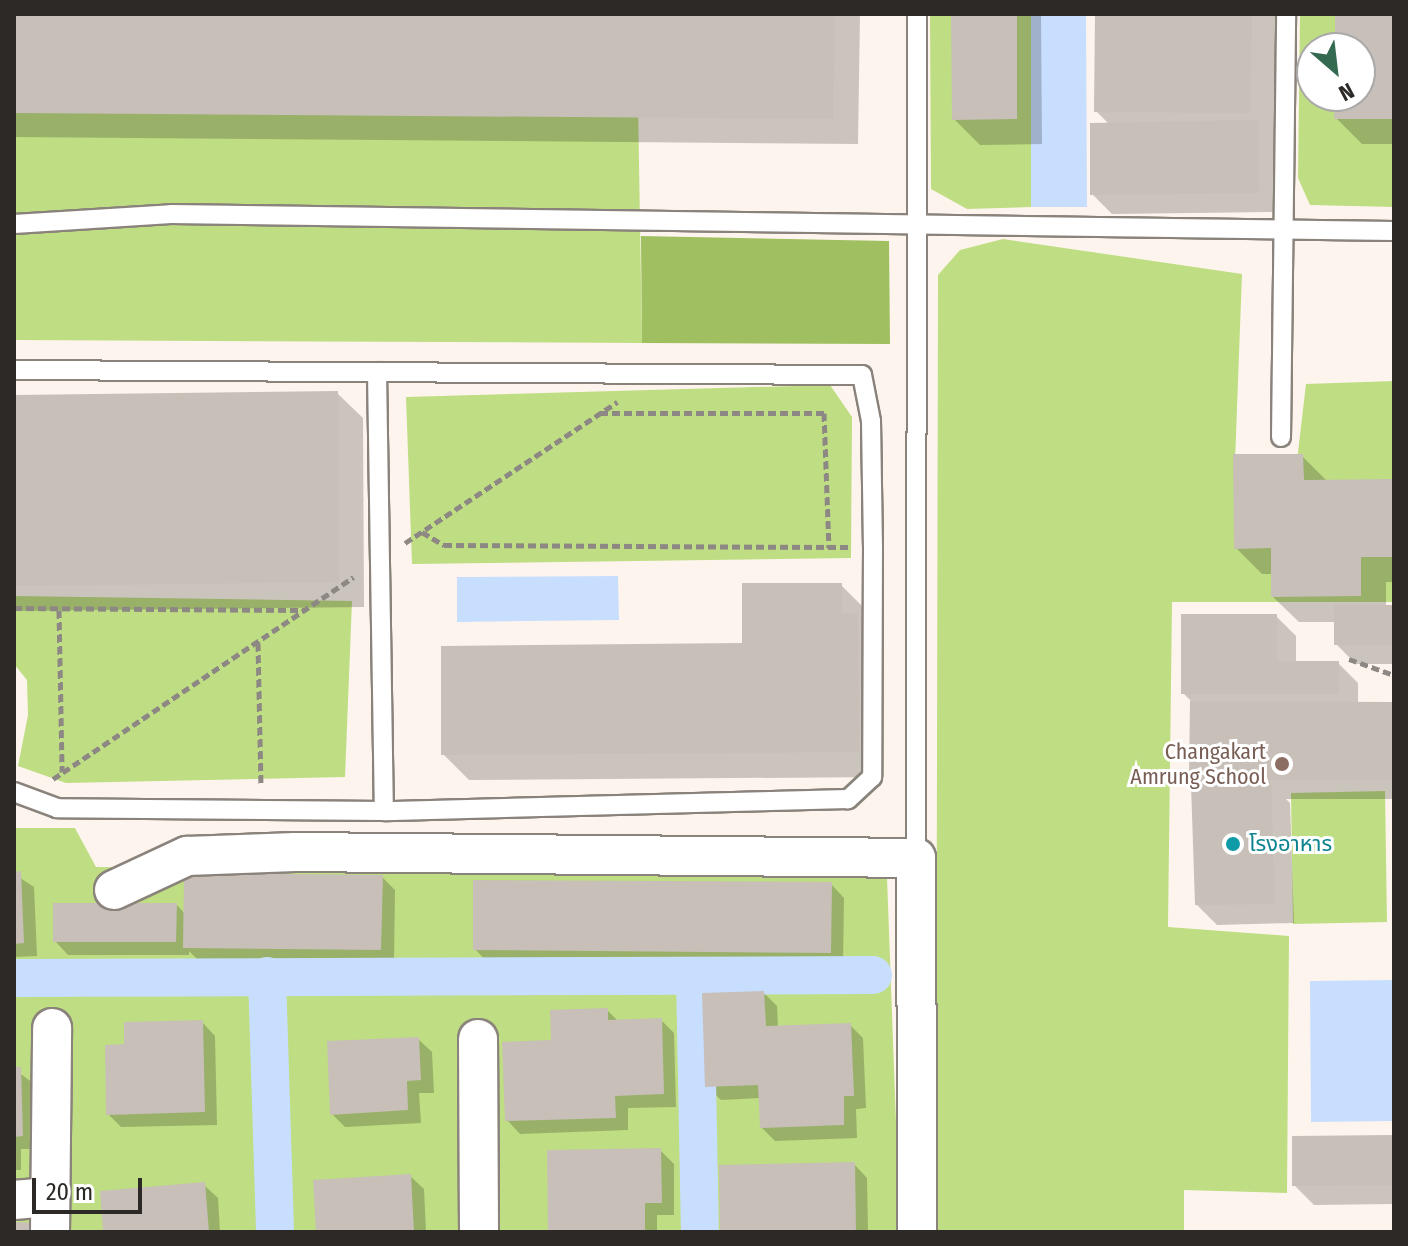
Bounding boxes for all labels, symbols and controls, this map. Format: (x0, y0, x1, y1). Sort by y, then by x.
north arrow (1296, 32, 1376, 112)
text: N (1334, 77, 1359, 107)
place label: Changakart Amrung School (1130, 738, 1266, 790)
marker: Changakart Amrung School (1273, 755, 1291, 773)
place label: โรงอาหาร (1249, 831, 1332, 857)
marker: โรงอาหาร (1224, 835, 1242, 853)
scale bar (36, 1162, 146, 1212)
text: 20 m (46, 1178, 93, 1206)

